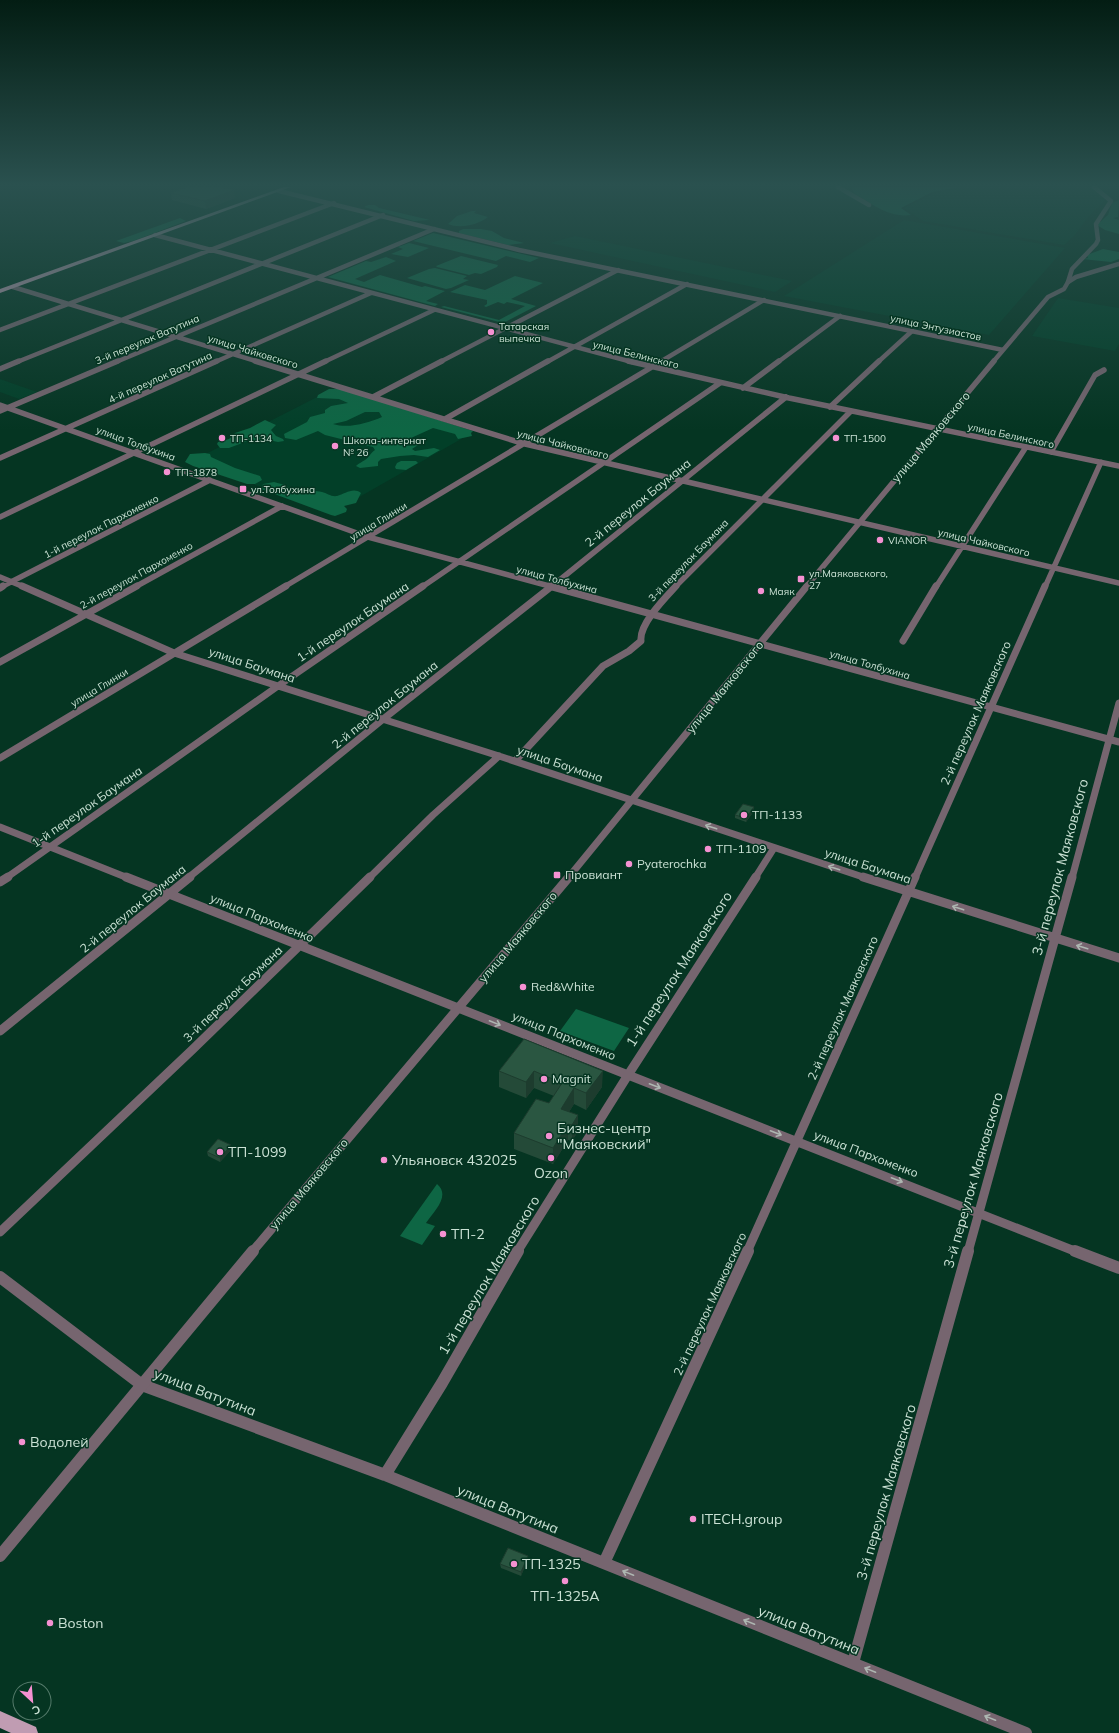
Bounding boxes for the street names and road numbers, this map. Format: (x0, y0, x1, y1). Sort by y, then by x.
street label: улица Энтузиастов (889, 311, 983, 344)
street label: 3-й переулок Ватутина (93, 312, 201, 367)
street label: улица Чайковского (206, 332, 300, 371)
street label: улица Белинского (591, 337, 680, 372)
street label: 4-й переулок Ватутина (106, 349, 214, 406)
street label: улица Маяковского (888, 388, 973, 485)
street label: улица Белинского (966, 420, 1056, 451)
street label: улица Толбухина (95, 423, 177, 464)
street label: улица Чайковского (516, 427, 610, 462)
street label: 2-й переулок Баумана (582, 455, 694, 550)
street label: 1-й переулок Пархоменко (42, 492, 161, 561)
street label: улица Глинки (347, 499, 410, 544)
street label: 3-й переулок Баумана (646, 516, 731, 604)
street label: улица Чайковского (937, 526, 1031, 559)
street label: 2-й переулок Пархоменко (78, 539, 195, 612)
street label: улица Толбухина (515, 562, 599, 597)
street label: 1-й переулок Баумана (294, 579, 412, 665)
street label: улица Маяковского (683, 638, 766, 736)
street label: 2-й переулок Маяковского (937, 638, 1014, 787)
street label: улица Баумана (207, 643, 297, 686)
street label: улица Толбухина (828, 647, 912, 682)
street label: 2-й переулок Баумана (329, 657, 441, 752)
street label: улица Глинки (68, 665, 131, 710)
street label: улица Баумана (515, 742, 605, 785)
street label: 1-й переулок Баумана (28, 763, 145, 851)
street label: 3-й переулок Маяковского (1028, 777, 1092, 957)
street label: улица Баумана (823, 844, 913, 887)
street label: 2-й переулок Баумана (77, 861, 189, 956)
street label: улица Маяковского (475, 888, 560, 985)
street label: 1-й переулок Маяковского (622, 888, 736, 1050)
street label: улица Пархоменко (208, 890, 316, 945)
street label: 2-й переулок Маяковского (804, 933, 881, 1082)
street label: 3-й переулок Баумана (180, 942, 285, 1045)
street label: улица Пархоменко (510, 1008, 618, 1063)
street label: 3-й переулок Маяковского (939, 1090, 1007, 1270)
street label: улица Пархоменко (812, 1127, 920, 1180)
street label: улица Маяковского (266, 1135, 351, 1232)
street label: 1-й переулок Маяковского (434, 1192, 544, 1358)
street label: 2-й переулок Маяковского (670, 1230, 749, 1378)
street label: улица Ватутина (151, 1364, 259, 1420)
street label: 3-й переулок Маяковского (852, 1402, 920, 1582)
street label: улица Ватутина (454, 1480, 562, 1538)
street label: улица Ватутина (755, 1601, 863, 1659)

